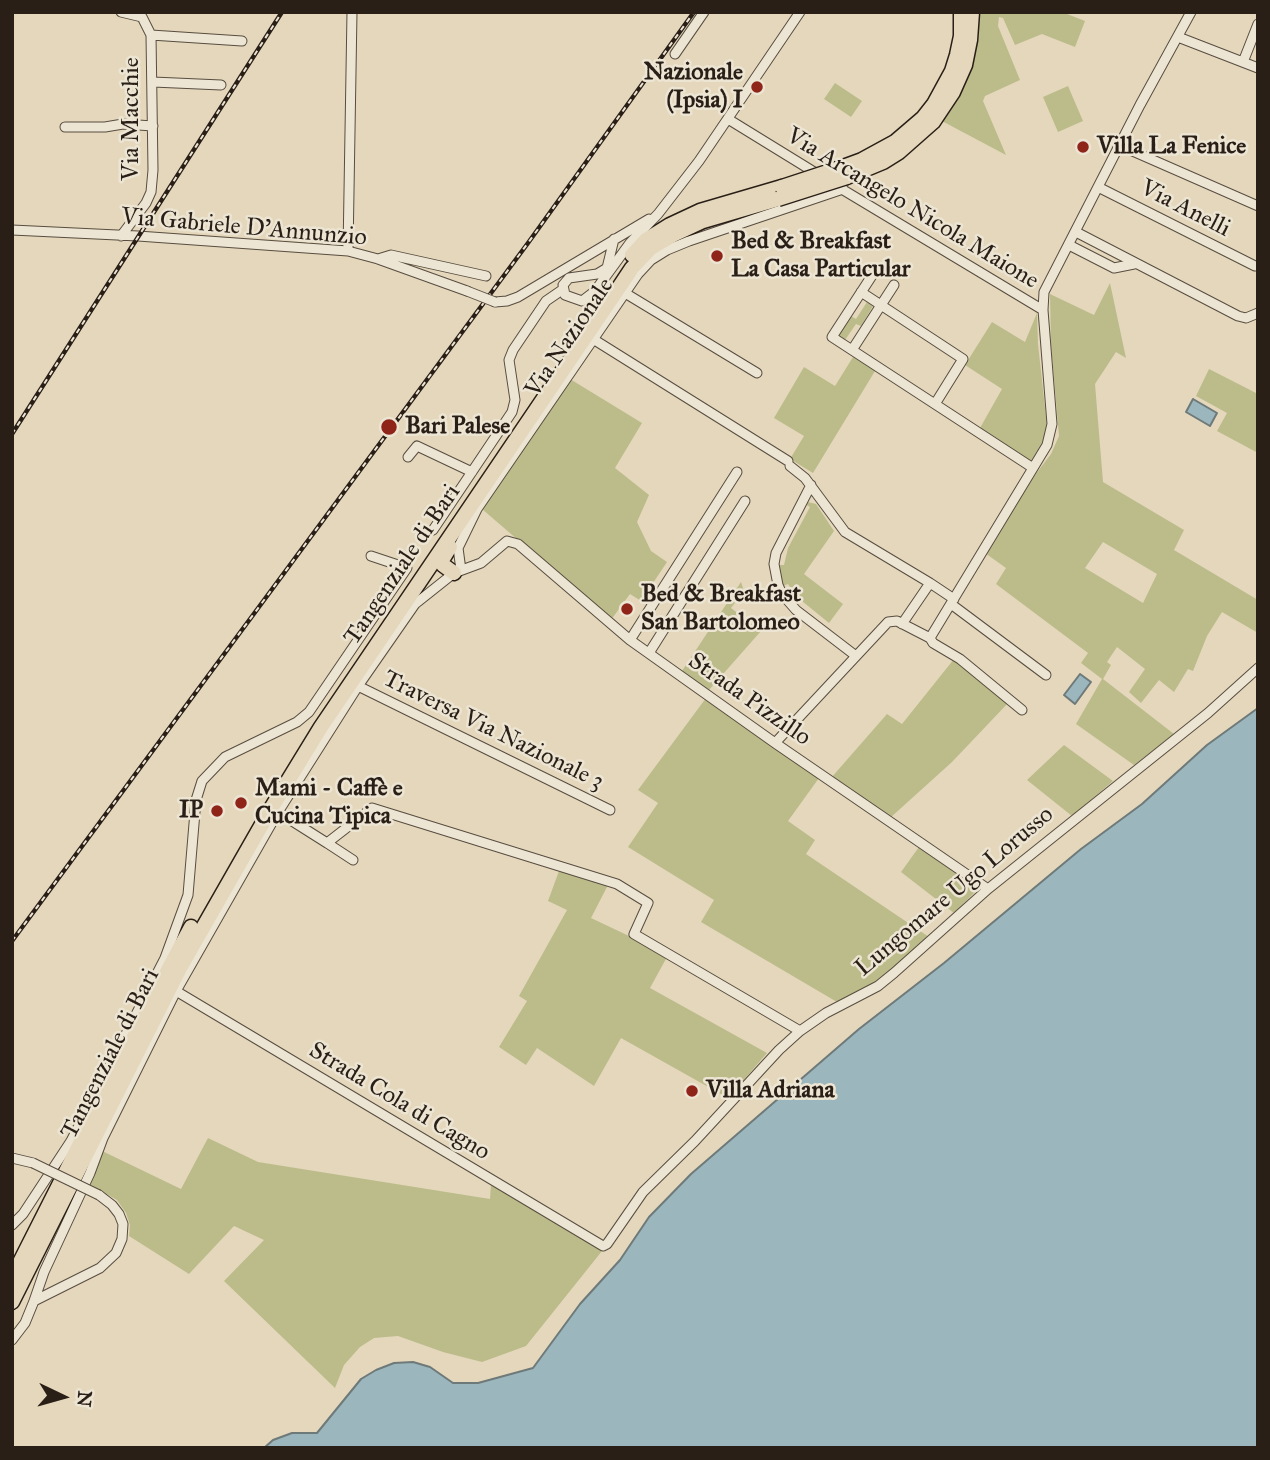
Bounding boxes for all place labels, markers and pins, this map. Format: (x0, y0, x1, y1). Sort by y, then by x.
place label: Nazionale (Ipsia) I (644, 59, 743, 115)
marker: Nazionale (Ipsia) I (749, 79, 765, 95)
place label: Villa La Fenice (1097, 133, 1246, 161)
marker: Villa La Fenice (1075, 139, 1091, 155)
place label: Bed & Breakfast La Casa Particular (731, 228, 911, 284)
marker: Bed & Breakfast La Casa Particular (709, 248, 725, 264)
place label: Bari Palese (405, 413, 510, 441)
marker: Bari Palese (379, 417, 399, 437)
place label: Bed & Breakfast San Bartolomeo (641, 581, 801, 637)
marker: Bed & Breakfast San Bartolomeo (619, 601, 635, 617)
place label: Mami - Caffè e Cucina Tipica (255, 775, 403, 831)
marker: Mami - Caffè e Cucina Tipica (233, 795, 249, 811)
place label: IP (179, 797, 203, 825)
marker: IP (209, 803, 225, 819)
place label: Villa Adriana (706, 1077, 835, 1105)
marker: Villa Adriana (684, 1083, 700, 1099)

